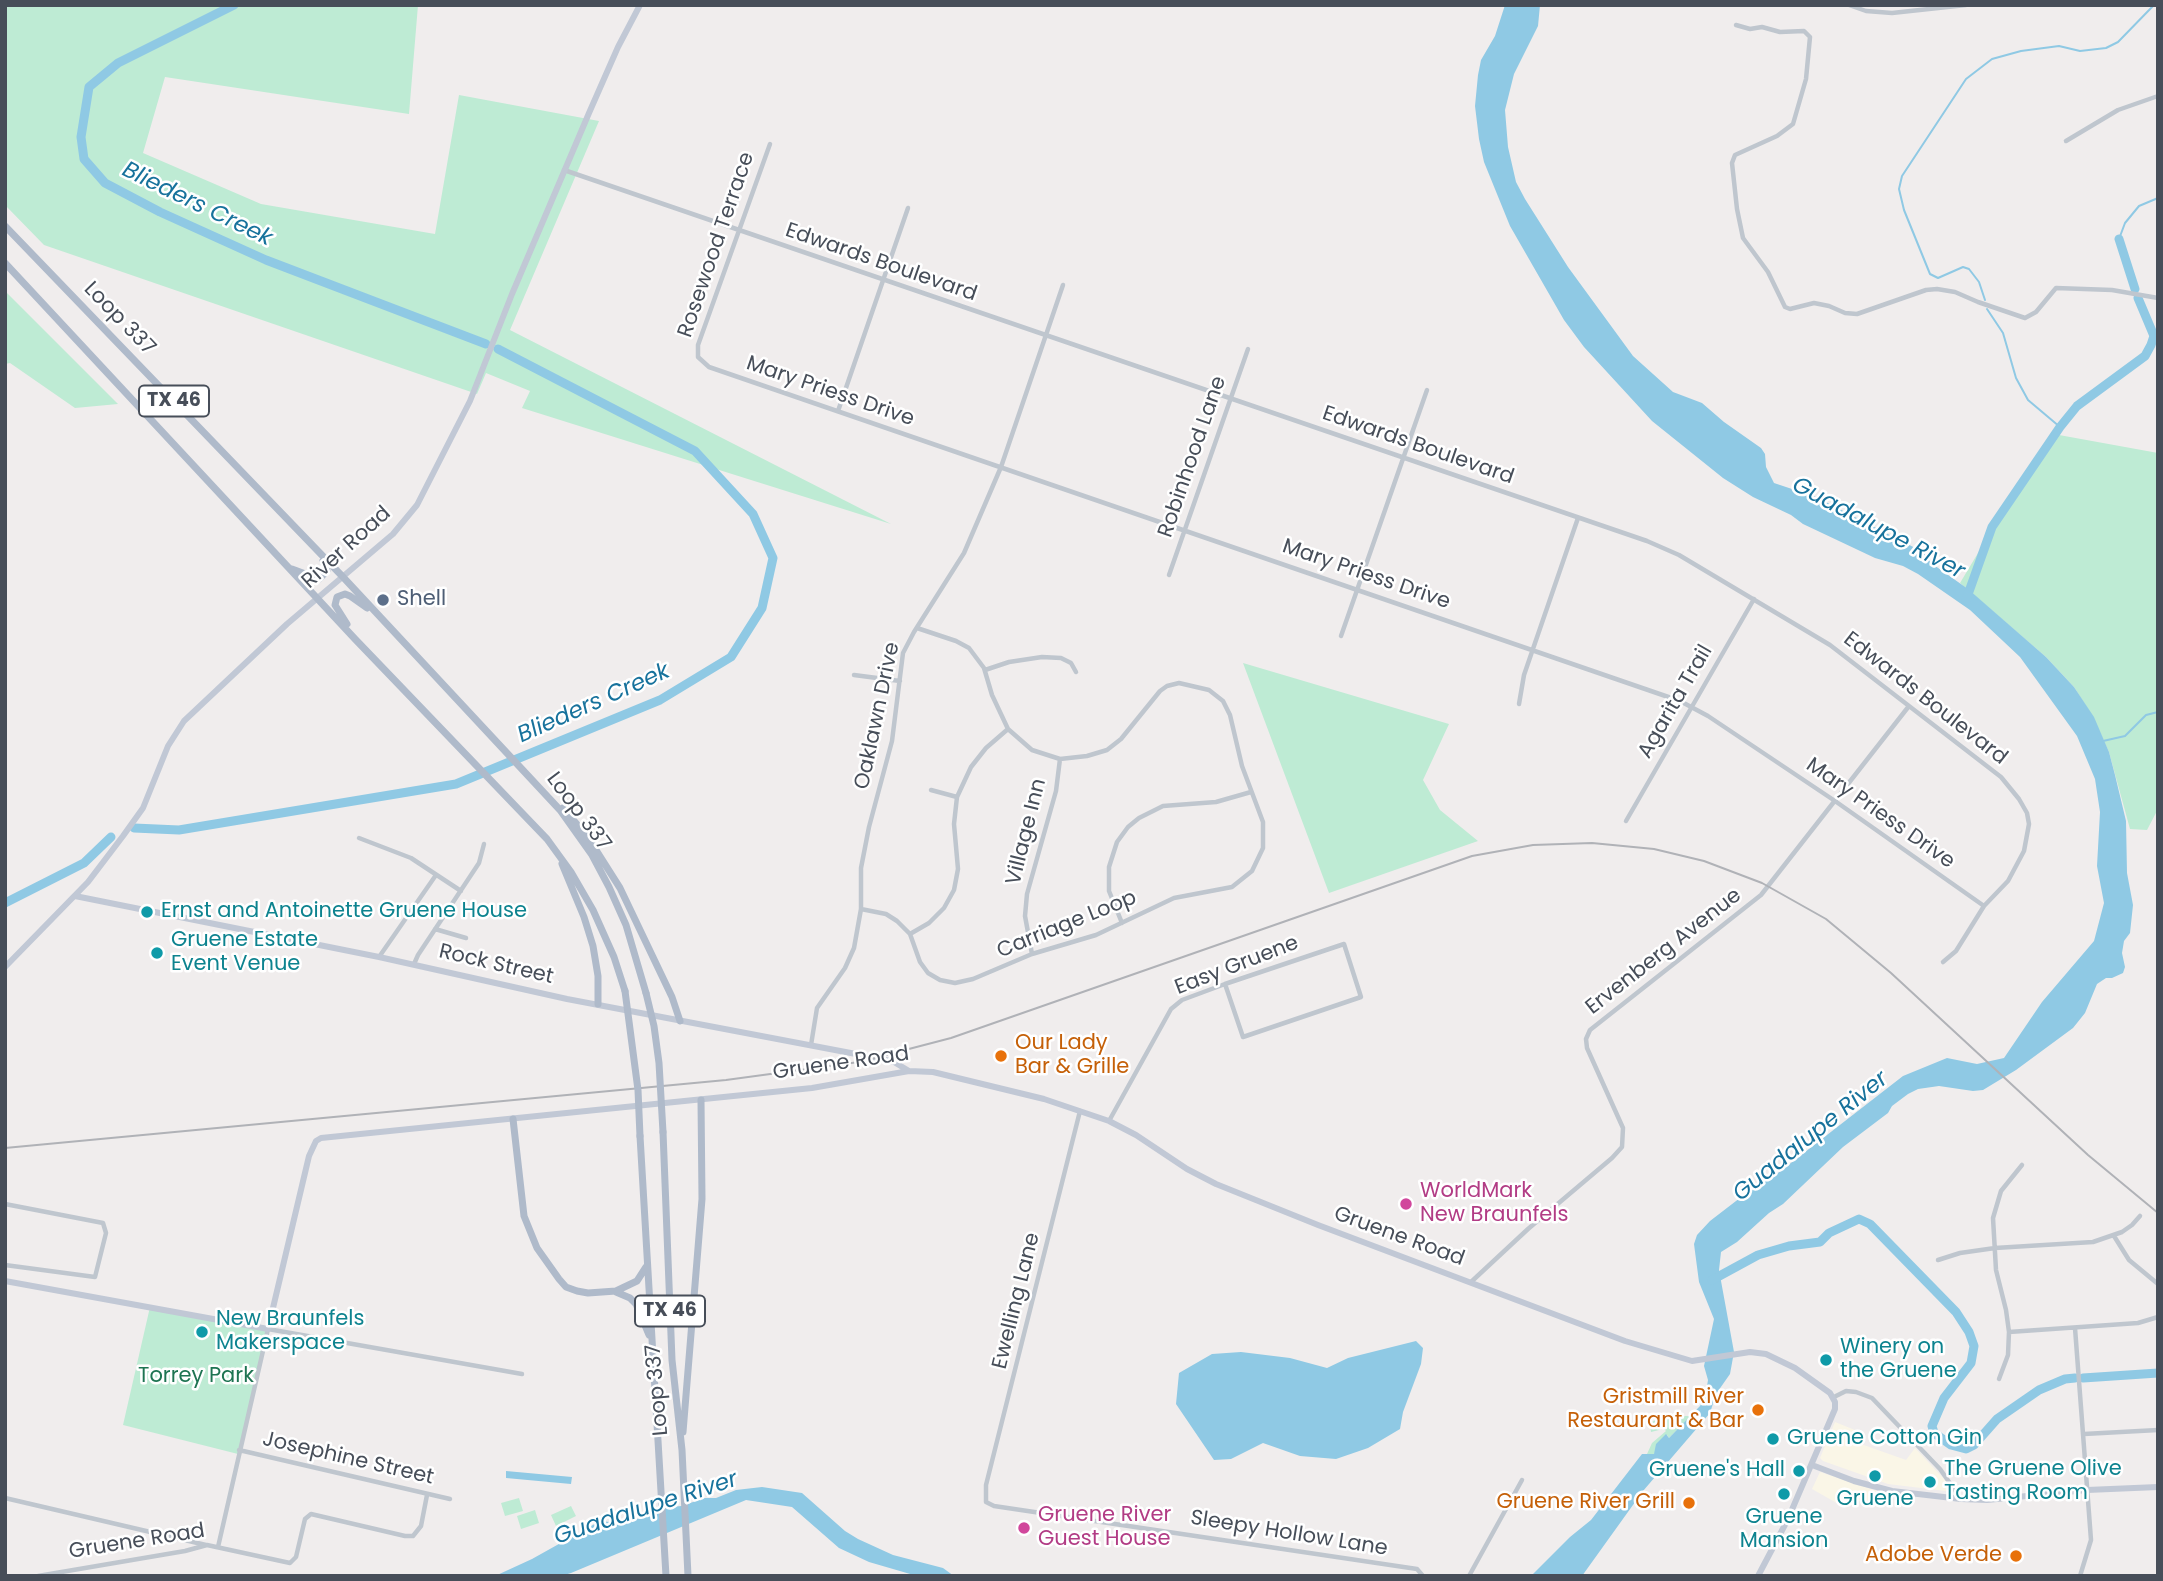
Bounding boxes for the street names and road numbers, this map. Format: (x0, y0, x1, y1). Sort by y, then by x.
street label: Rosewood Terrace (673, 149, 761, 341)
street label: Edwards Boulevard (782, 218, 980, 308)
street label: Loop 337 (78, 277, 160, 361)
street label: Mary Priess Drive (743, 351, 917, 433)
street label: Robinhood Lane (1154, 373, 1232, 541)
road number: TX 46 (139, 386, 209, 416)
street label: Edwards Boulevard (1319, 401, 1517, 491)
street label: River Road (297, 502, 397, 594)
street label: Mary Priess Drive (1279, 534, 1453, 616)
street label: Edwards Boulevard (1838, 627, 2012, 771)
street label: Oaklawn Drive (850, 640, 906, 792)
street label: Agarita Trail (1633, 641, 1719, 763)
street label: Mary Priess Drive (1801, 753, 1959, 875)
street label: Loop 337 (540, 768, 616, 856)
street label: Village Inn (1002, 776, 1052, 888)
street label: Ervenberg Avenue (1581, 883, 1747, 1021)
street label: Carriage Loop (993, 886, 1141, 964)
street label: Easy Gruene (1172, 931, 1302, 1001)
street label: Rock Street (436, 940, 556, 990)
street label: Gruene Road (771, 1042, 911, 1086)
street label: Gruene Road (1330, 1202, 1468, 1272)
street label: Ewelling Lane (988, 1230, 1046, 1372)
road number: TX 46 (635, 1296, 705, 1326)
street label: Loop 337 (641, 1343, 675, 1437)
street label: Josephine Street (260, 1427, 436, 1491)
street label: Sleepy Hollow Lane (1189, 1506, 1389, 1562)
street label: Gruene Road (67, 1519, 207, 1565)

